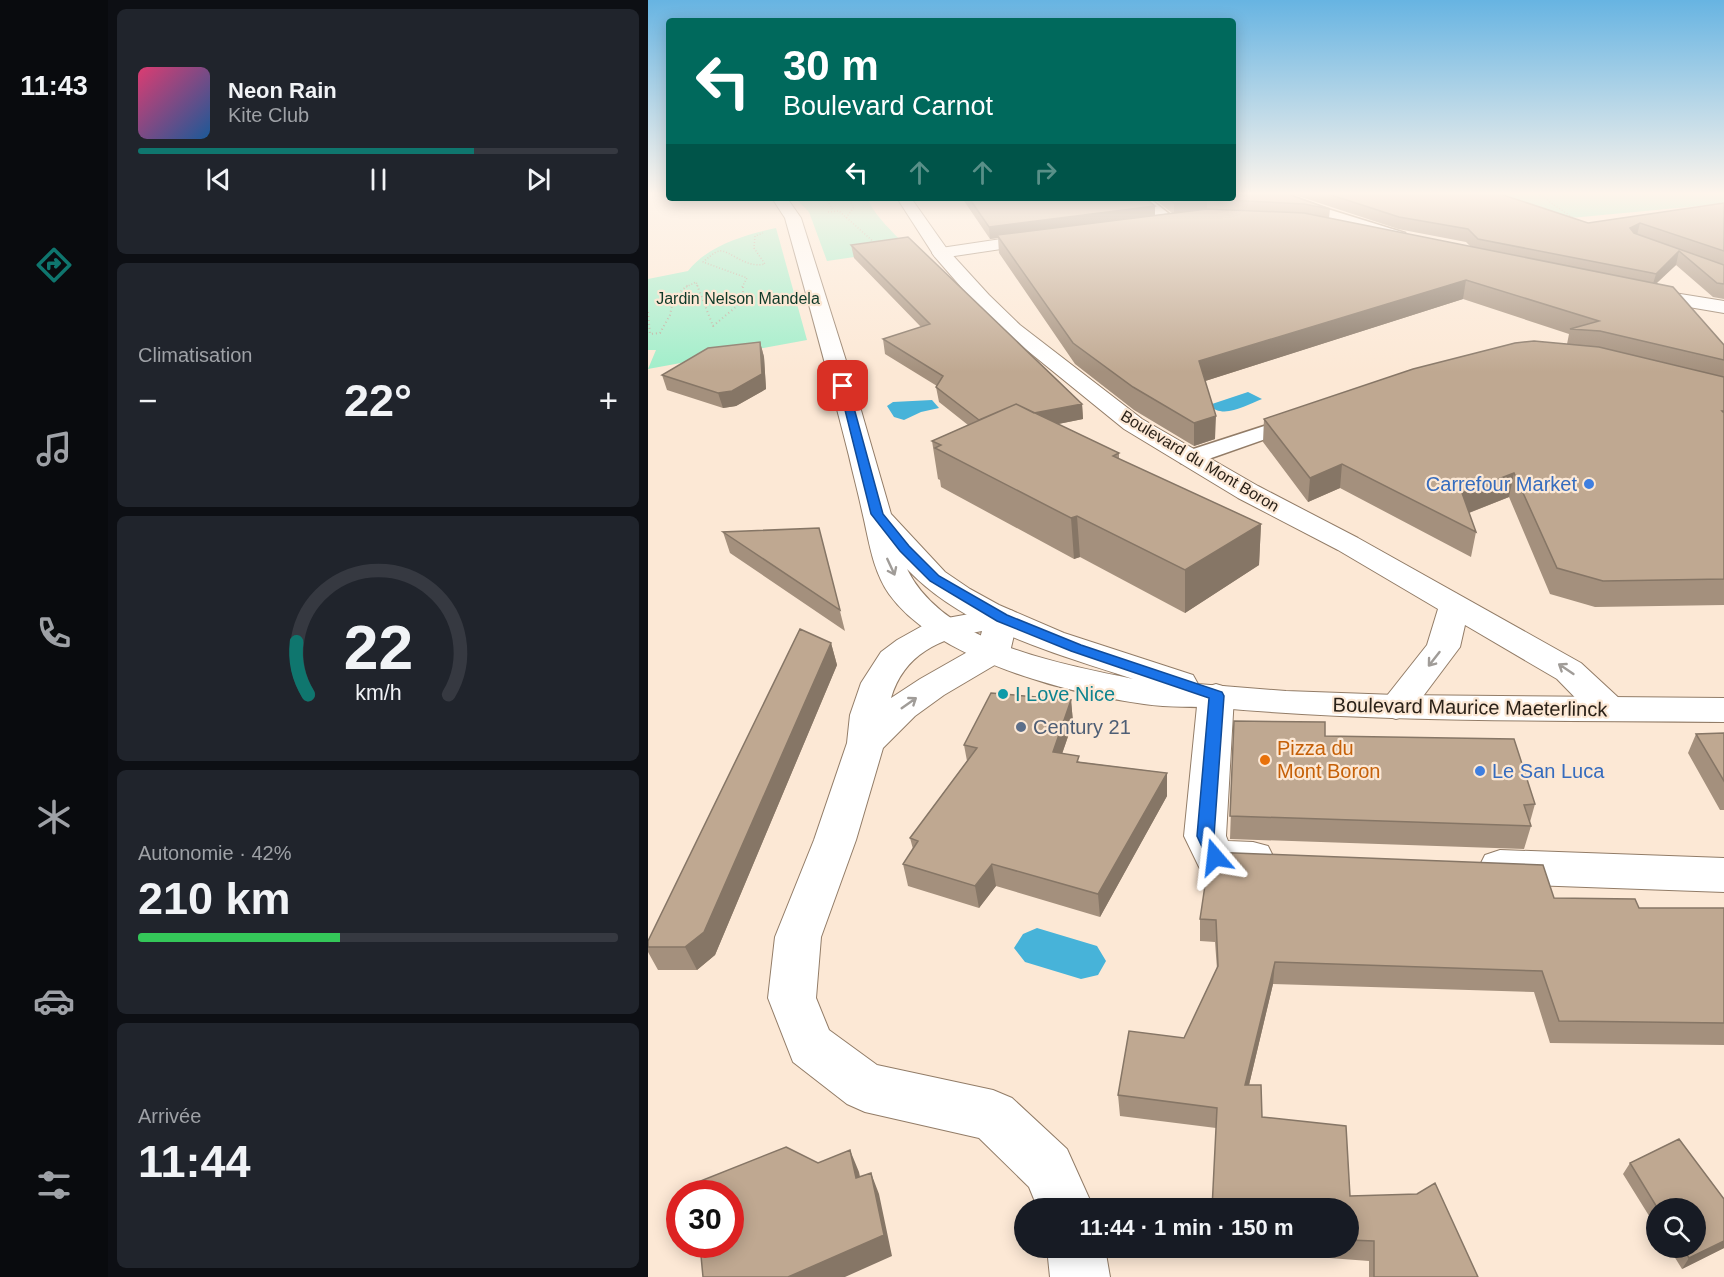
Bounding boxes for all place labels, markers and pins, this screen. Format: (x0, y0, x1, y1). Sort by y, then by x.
pin (817, 360, 868, 411)
place label: Carrefour Market (1426, 473, 1577, 495)
marker: Carrefour Market (1582, 477, 1596, 491)
place label: I Love Nice (1015, 683, 1115, 705)
marker: I Love Nice (996, 687, 1010, 701)
place label: Century 21 (1033, 716, 1131, 738)
marker: Century 21 (1014, 720, 1028, 734)
place label: Pizza du Mont Boron (1277, 737, 1380, 782)
marker: Pizza du Mont Boron (1258, 753, 1272, 767)
place label: Le San Luca (1492, 760, 1605, 782)
marker: Le San Luca (1473, 764, 1487, 778)

